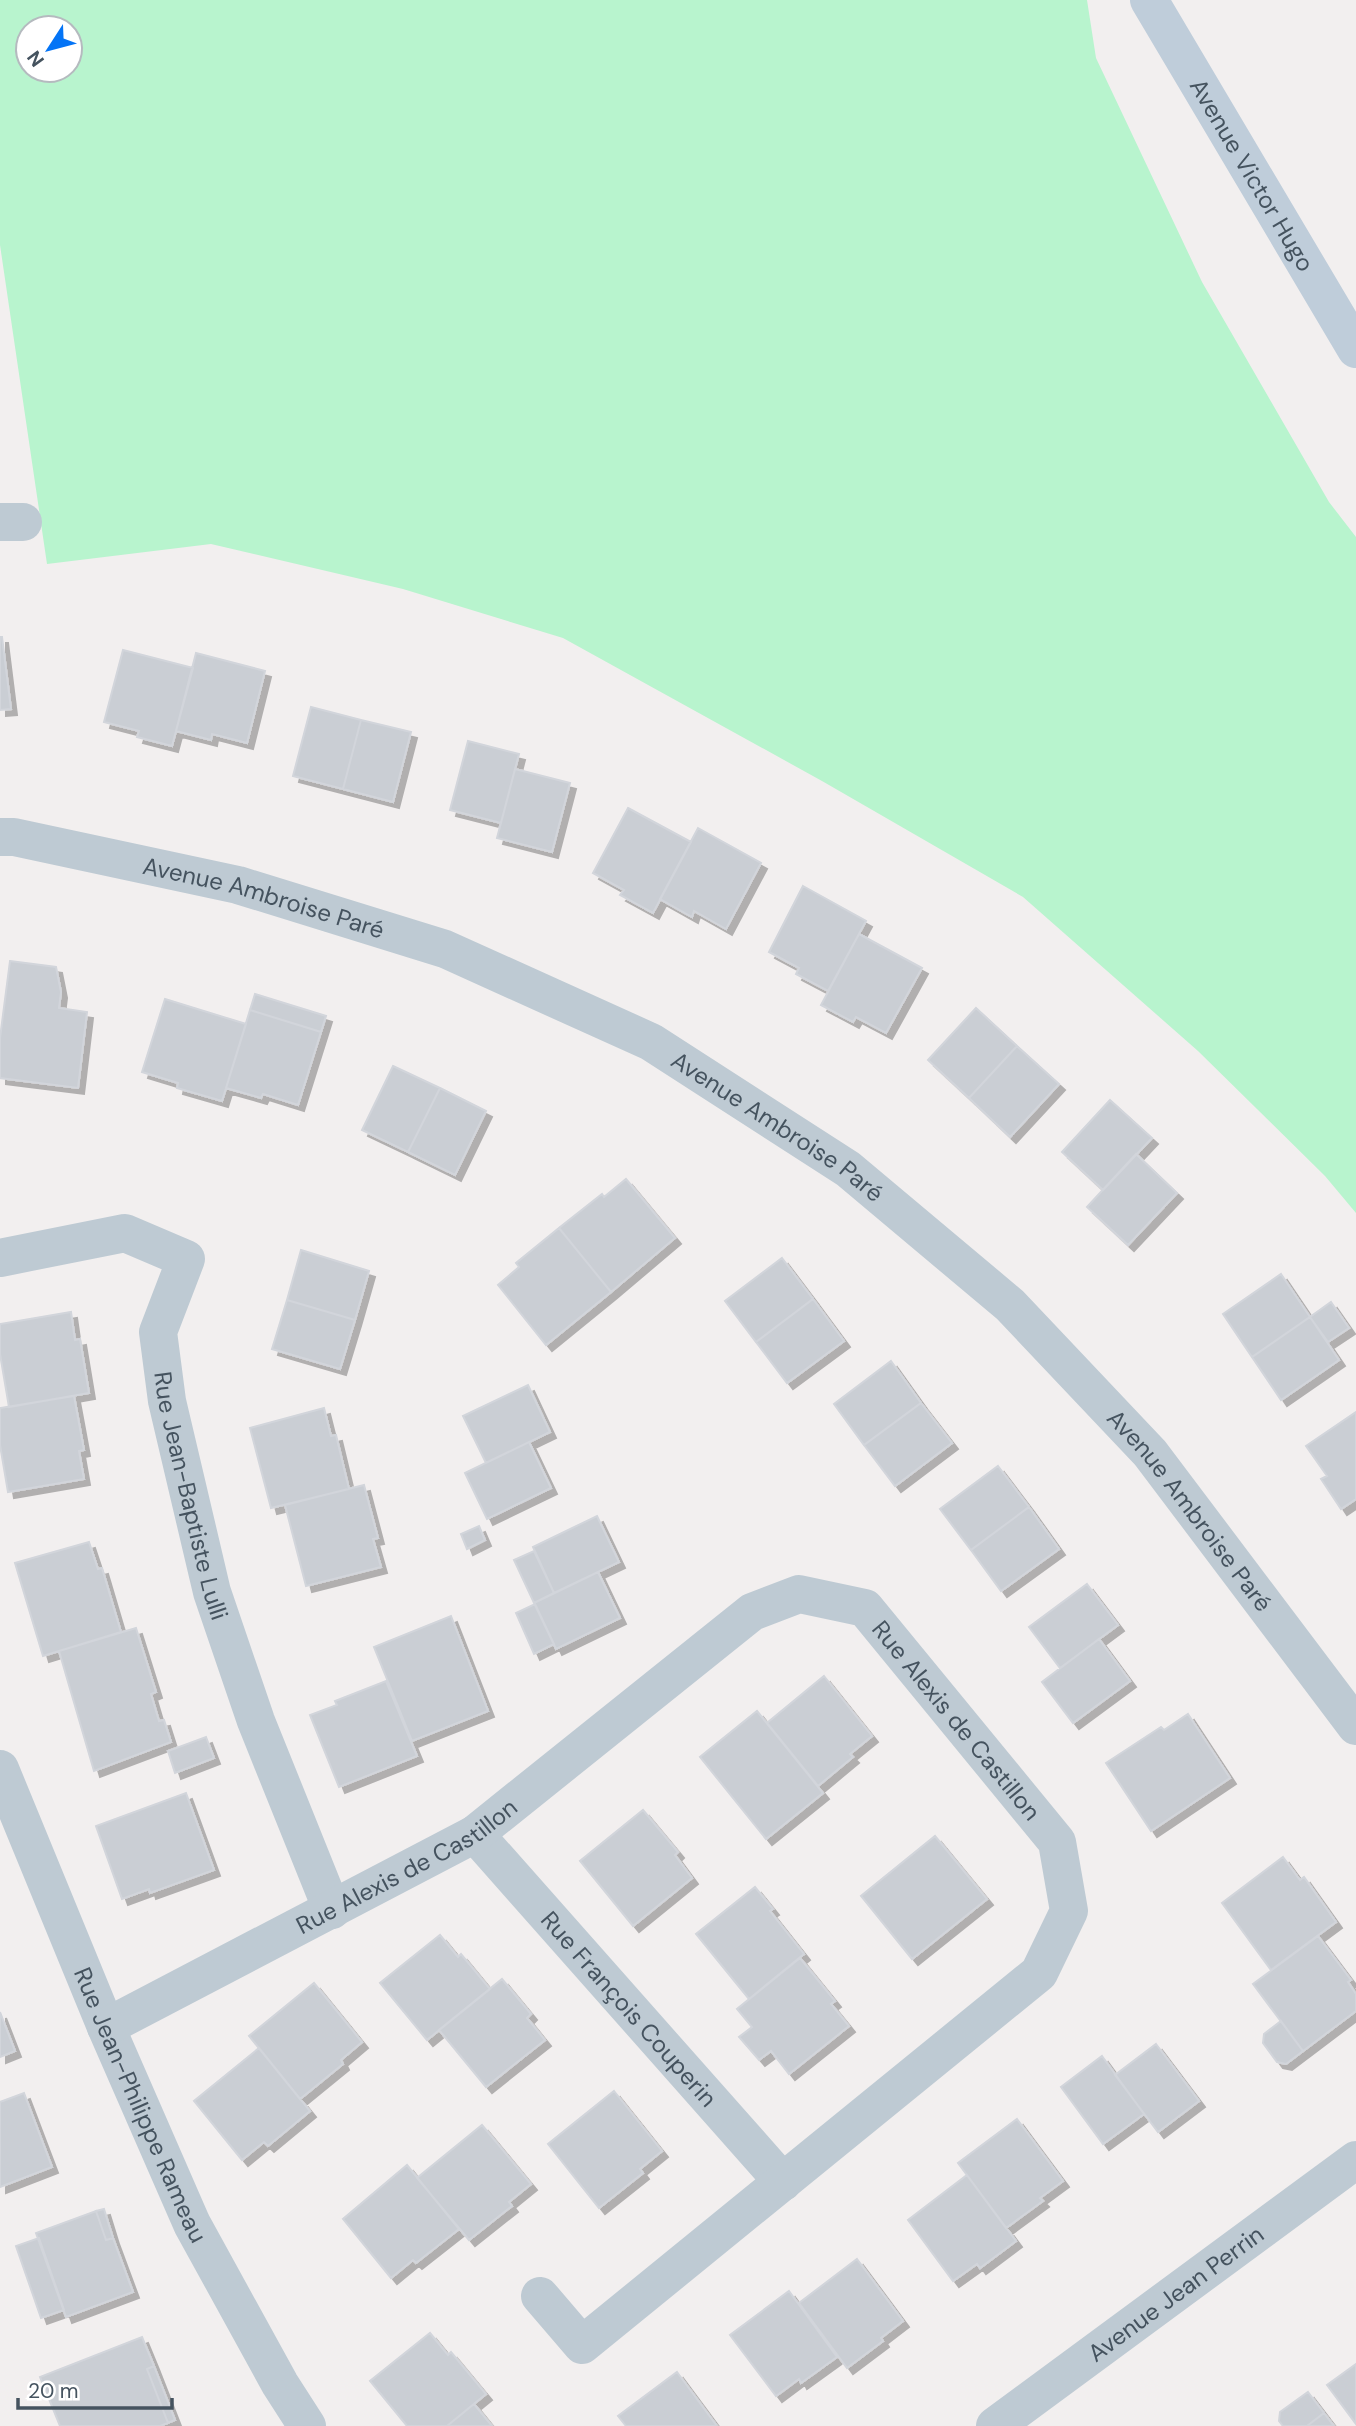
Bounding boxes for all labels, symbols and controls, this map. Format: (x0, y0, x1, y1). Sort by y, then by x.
north arrow (14, 14, 84, 84)
text: N (21, 46, 50, 72)
street label: Avenue Victor Hugo (1183, 72, 1322, 277)
street label: Avenue Ambroise Paré (140, 850, 388, 945)
street label: Avenue Ambroise Paré (666, 1044, 891, 1208)
street label: Rue Jean-Baptiste Lulli (148, 1369, 236, 1624)
street label: Avenue Ambroise Paré (1101, 1402, 1279, 1617)
street label: Rue Alexis de Castillon (866, 1614, 1048, 1826)
street label: Rue Alexis de Castillon (290, 1791, 523, 1940)
street label: Rue François Couperin (535, 1904, 724, 2113)
street label: Rue Jean-Philippe Rameau (68, 1962, 215, 2248)
street label: Avenue Jean Perrin (1081, 2218, 1270, 2368)
scale bar (18, 2366, 172, 2410)
text: 20 m (28, 2377, 79, 2405)

